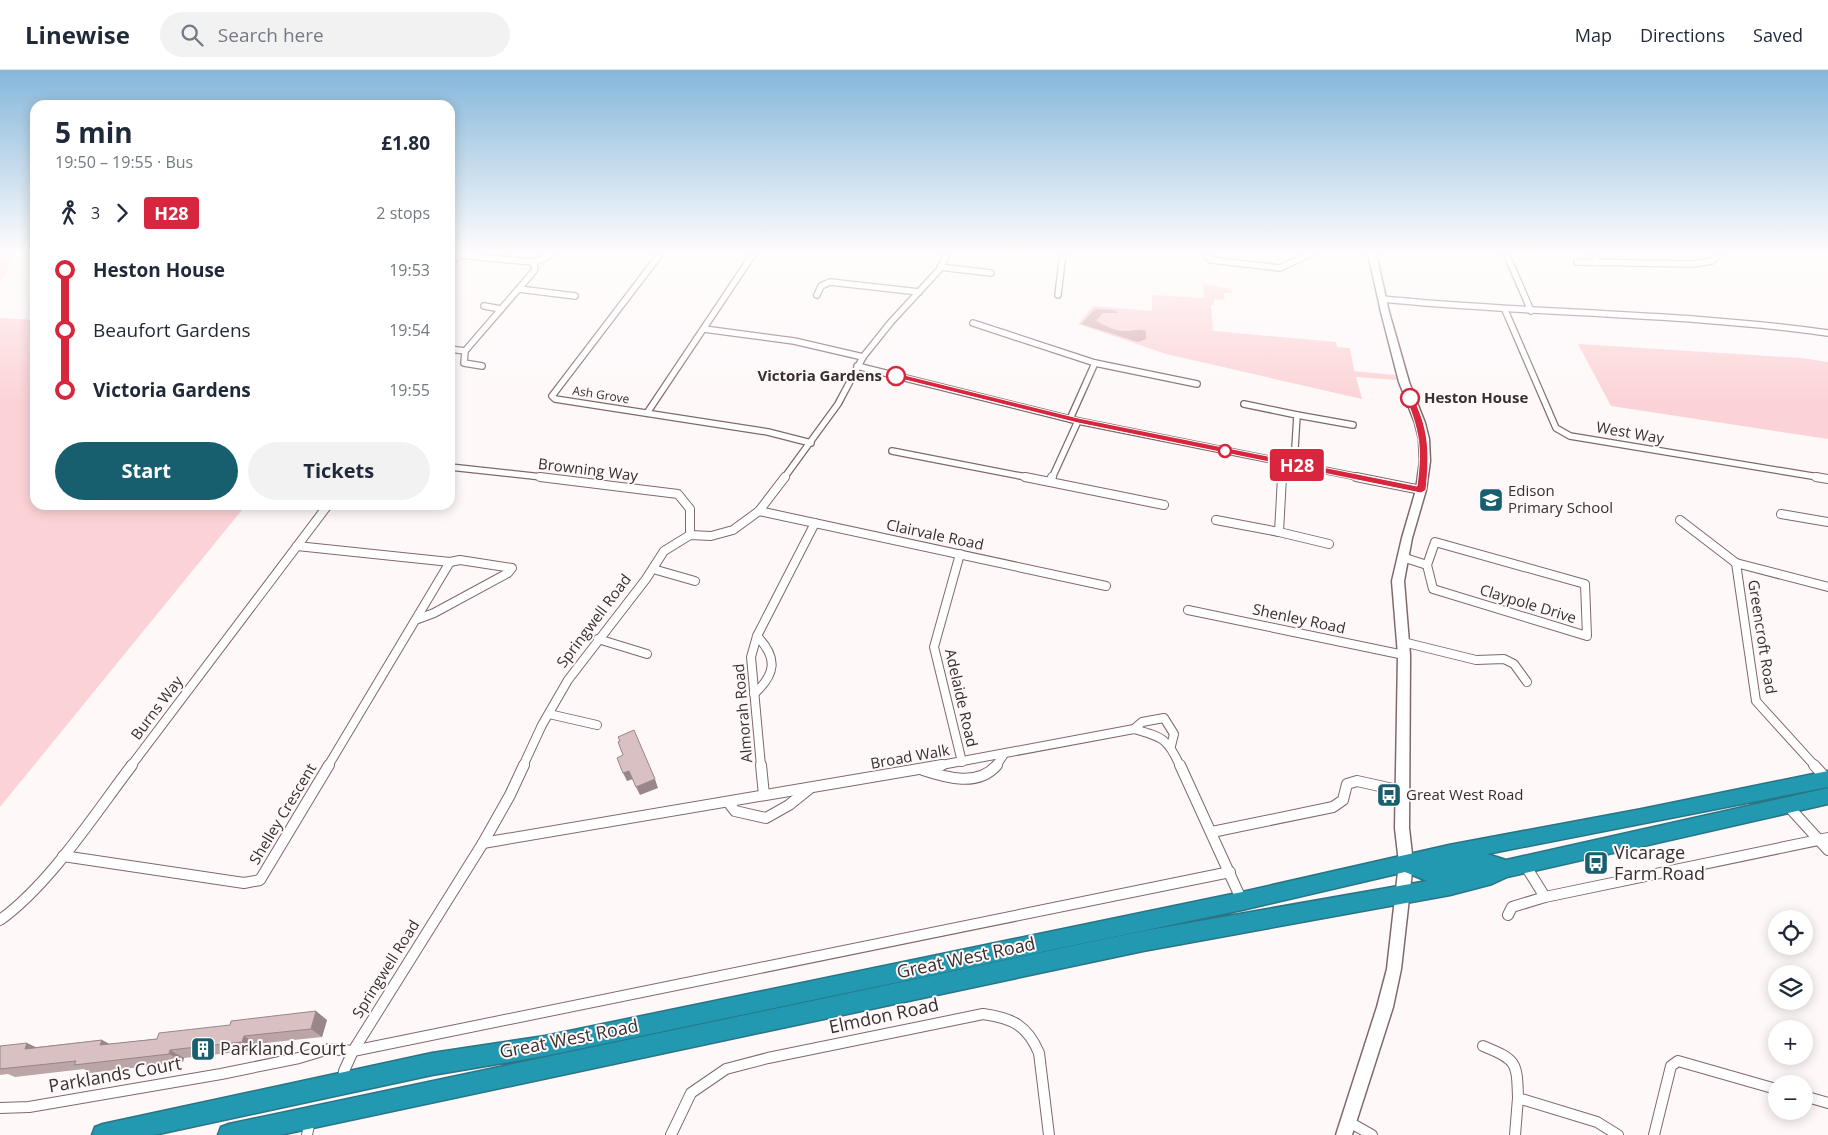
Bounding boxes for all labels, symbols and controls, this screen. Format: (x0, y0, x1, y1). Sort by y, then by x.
search box (160, 12, 510, 57)
text: Linewise (25, 18, 130, 51)
icon: search (178, 21, 206, 49)
text: Search here (218, 22, 324, 48)
text: Map (1575, 23, 1612, 47)
text: Directions (1640, 23, 1725, 47)
text: Saved (1753, 23, 1803, 47)
text: 5 min (55, 113, 133, 151)
text: £1.80 (381, 130, 430, 156)
text: 19:50 – 19:55 · Bus (55, 151, 193, 173)
icon: walk (55, 199, 83, 227)
icon: forward (108, 199, 136, 227)
text: H28 (154, 201, 189, 225)
text: 3 (91, 202, 100, 224)
text: 2 stops (376, 202, 430, 224)
text: Heston House (93, 257, 225, 283)
text: 19:53 (389, 259, 430, 281)
text: Beaufort Gardens (93, 317, 251, 343)
text: 19:54 (389, 319, 430, 341)
place label: Victoria Gardens (757, 365, 882, 385)
marker: Victoria Gardens (886, 366, 906, 386)
text: Victoria Gardens (93, 377, 251, 403)
text: 19:55 (389, 379, 430, 401)
street label: Ash Grove (571, 382, 631, 407)
place label: Heston House (1424, 387, 1528, 407)
marker: Heston House (1400, 388, 1420, 408)
street label: West Way (1595, 416, 1666, 448)
button: Start (55, 442, 238, 500)
button: Tickets (248, 442, 430, 500)
unlabelled marker (1218, 444, 1232, 458)
line badge: H28 (1268, 449, 1326, 481)
street label: Browning Way (537, 453, 640, 485)
text: H28 (1280, 453, 1314, 477)
place label: Edison Primary School (1508, 480, 1613, 517)
school or university icon: Edison Primary School (1478, 487, 1504, 513)
street label: Clairvale Road (885, 514, 986, 554)
street label: Springwell Road (552, 570, 635, 671)
street label: Greencroft Road (1744, 578, 1782, 695)
street label: Claypole Drive (1478, 579, 1579, 627)
street label: Shenley Road (1251, 598, 1347, 638)
street label: Adelaide Road (941, 647, 983, 749)
street label: Almorah Road (728, 663, 756, 764)
street label: Burns Way (126, 671, 187, 743)
street label: Broad Walk (869, 739, 951, 773)
street label: Shelley Crescent (244, 759, 320, 868)
bus stop icon: Great West Road (1376, 782, 1402, 808)
place label: Great West Road (1406, 784, 1524, 804)
place label: Vicarage Farm Road (1614, 840, 1705, 885)
bus stop icon: Vicarage Farm Road (1583, 850, 1609, 876)
map controls (1768, 910, 1813, 1120)
button: locate (1768, 910, 1813, 955)
street label: Springwell Road (347, 916, 423, 1021)
street label: Great West Road (894, 931, 1037, 983)
button: layers (1768, 965, 1813, 1010)
street label: Elmdon Road (827, 992, 941, 1038)
street label: Great West Road (497, 1013, 640, 1063)
button: + (1768, 1020, 1813, 1065)
building icon: Parkland Court (190, 1036, 216, 1062)
place label: Parkland Court (220, 1036, 346, 1060)
street label: Parklands Court (47, 1051, 183, 1098)
button: − (1768, 1075, 1813, 1120)

